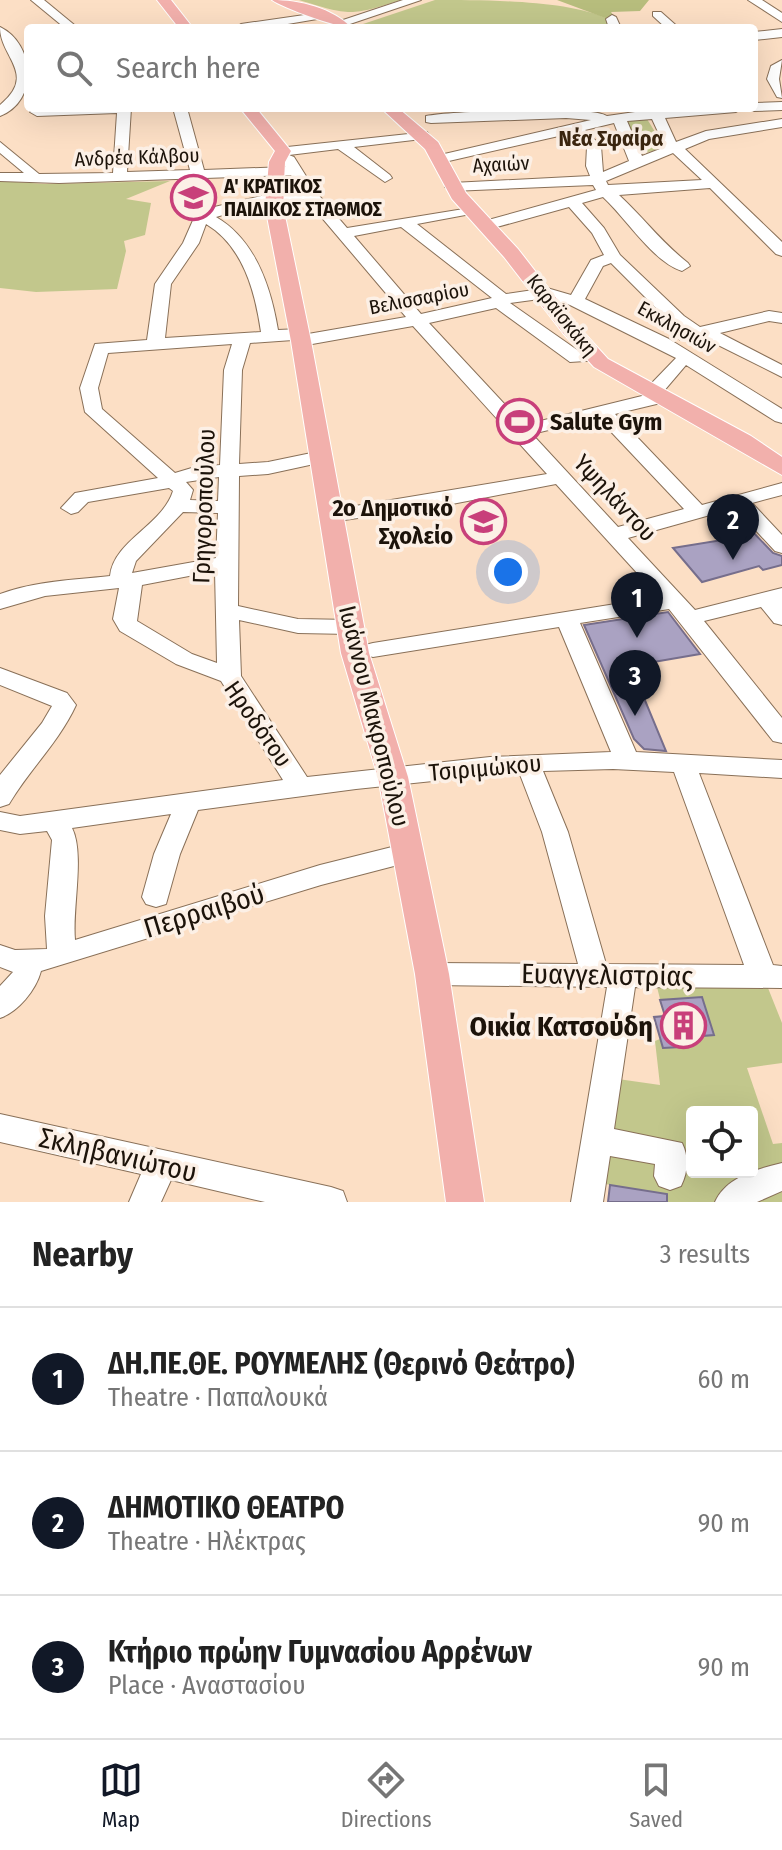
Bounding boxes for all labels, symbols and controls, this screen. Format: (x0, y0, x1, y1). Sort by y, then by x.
search box (24, 24, 758, 112)
icon: search (52, 46, 96, 90)
text: Search here (116, 50, 261, 86)
district label: Νέα Σφαίρα (558, 125, 664, 152)
street label: Ανδρέα Κάλβου (74, 143, 200, 171)
street label: Αχαιών (472, 151, 530, 177)
school or university icon: Α' ΚΡΑΤΙΚΟΣ ΠΑΙΔΙΚΟΣ ΣΤΑΘΜΟΣ (169, 174, 217, 222)
place label: Α' ΚΡΑΤΙΚΟΣ ΠΑΙΔΙΚΟΣ ΣΤΑΘΜΟΣ (223, 174, 382, 221)
street label: Καραϊσκάκη (522, 269, 602, 361)
street label: Βελισσαρίου (367, 277, 471, 319)
street label: Εκκλησιών (634, 296, 721, 358)
sports icon: Salute Gym (495, 398, 543, 446)
place label: Salute Gym (550, 408, 662, 436)
street label: Γρηγοροπούλου (187, 428, 221, 584)
street label: Υψηλάντου (568, 449, 662, 547)
place label: 2ο Δημοτικό Σχολείο (331, 494, 453, 550)
pin: 2 (707, 494, 759, 560)
school or university icon: 2ο Δημοτικό Σχολείο (460, 498, 508, 546)
your location (488, 552, 528, 592)
pin: 1 (611, 572, 663, 638)
street label: Ιωάννου Μακροπούλου (333, 603, 415, 829)
pin: 3 (609, 650, 661, 716)
street label: Ηροδότου (218, 676, 298, 772)
street label: Τσιριμώκου (428, 749, 542, 787)
street label: Περραιβού (140, 877, 268, 945)
street label: Ευαγγελιστρίας (521, 957, 693, 993)
building icon: Οικία Κατσούδη (660, 1002, 708, 1050)
place label: Οικία Κατσούδη (470, 1010, 653, 1043)
map controls (686, 1106, 758, 1178)
button: locate (686, 1106, 758, 1178)
street label: Σκληβανιώτου (36, 1121, 200, 1189)
text: Nearby (32, 1234, 133, 1275)
text: 3 results (660, 1239, 750, 1270)
text: ΔΗ.ΠΕ.ΘΕ. ΡΟΥΜΕΛΗΣ (Θερινό Θεάτρο) (108, 1346, 575, 1382)
text: 1 (53, 1364, 64, 1395)
text: 60 m (697, 1364, 750, 1395)
text: Theatre · Παπαλουκά (108, 1382, 328, 1413)
text: ΔΗΜΟΤΙΚΟ ΘΕΑΤΡΟ (108, 1490, 344, 1526)
text: 2 (52, 1508, 64, 1539)
text: 90 m (698, 1508, 750, 1539)
text: Theatre · Ηλέκτρας (108, 1526, 306, 1557)
text: Κτήριο πρώην Γυμνασίου Αρρένων (108, 1634, 532, 1670)
text: 3 (52, 1652, 64, 1683)
text: 90 m (698, 1652, 750, 1683)
text: Place · Αναστασίου (108, 1670, 306, 1701)
tab: Map (99, 1758, 143, 1833)
tab: Directions (341, 1758, 432, 1833)
tab: Saved (629, 1758, 683, 1833)

